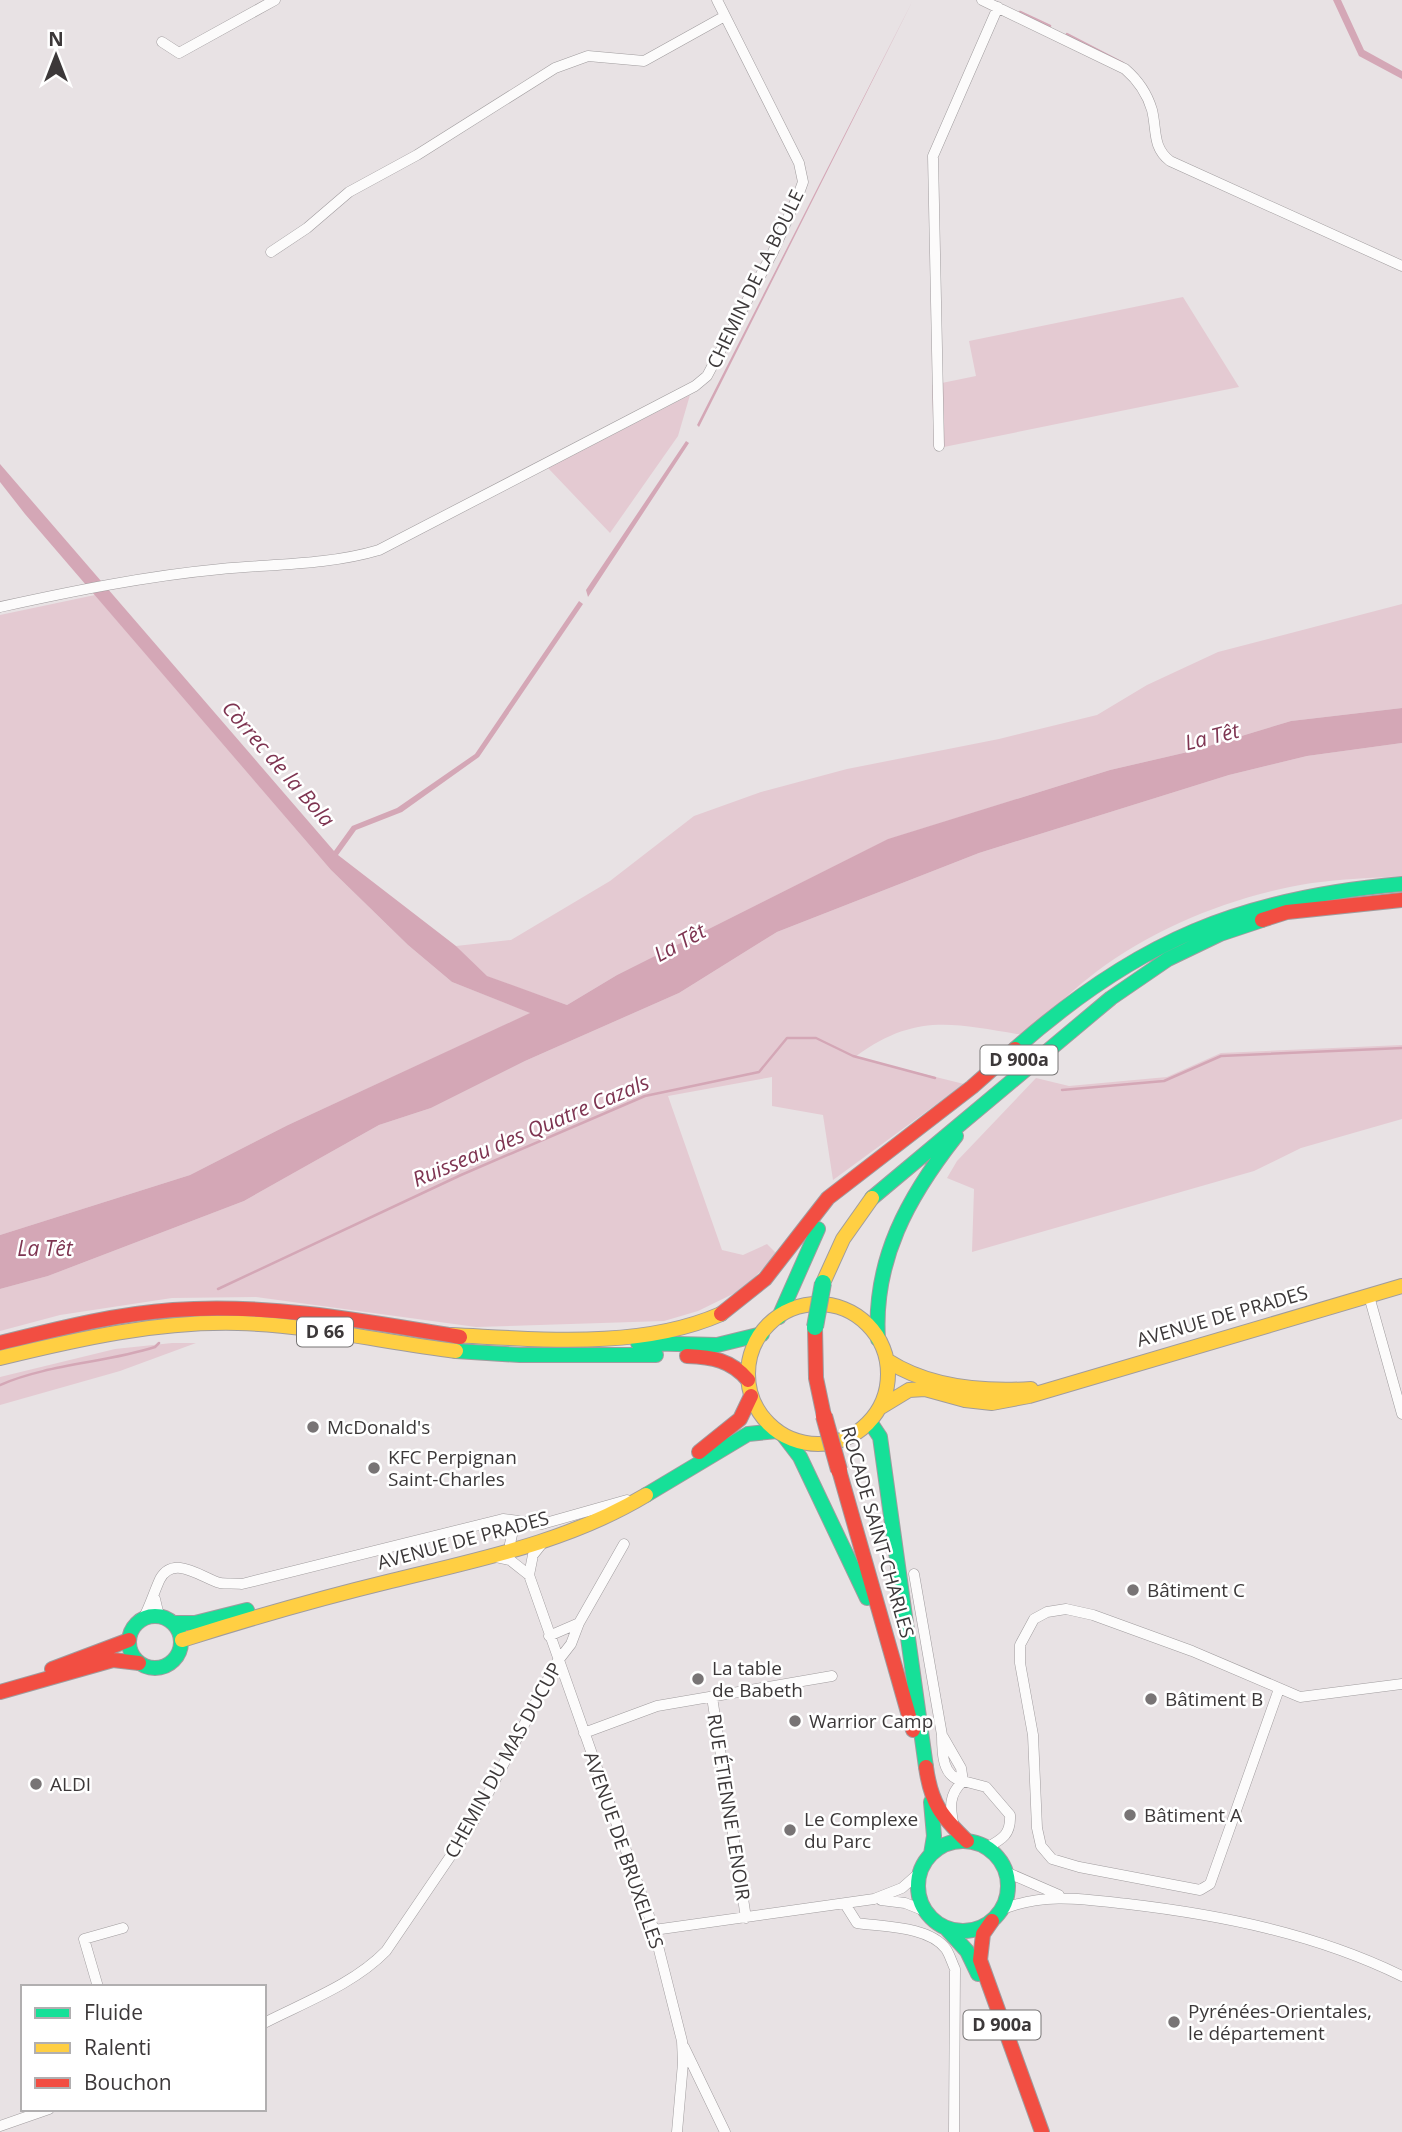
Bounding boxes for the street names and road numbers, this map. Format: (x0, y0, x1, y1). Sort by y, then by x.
street label: CHEMIN DE LA BOULE (700, 185, 810, 373)
road number: D 900a (981, 1045, 1058, 1074)
street label: AVENUE DE PRADES (1133, 1279, 1311, 1353)
road number: D 66 (297, 1317, 353, 1346)
street label: ROCADE SAINT-CHARLES (835, 1423, 921, 1641)
street label: AVENUE DE PRADES (374, 1505, 552, 1575)
street label: CHEMIN DU MAS DUCUP (438, 1657, 568, 1863)
street label: RUE ÉTIENNE LENOIR (701, 1712, 757, 1902)
street label: AVENUE DE BRUXELLES (578, 1748, 670, 1952)
road number: D 900a (964, 2010, 1040, 2039)

